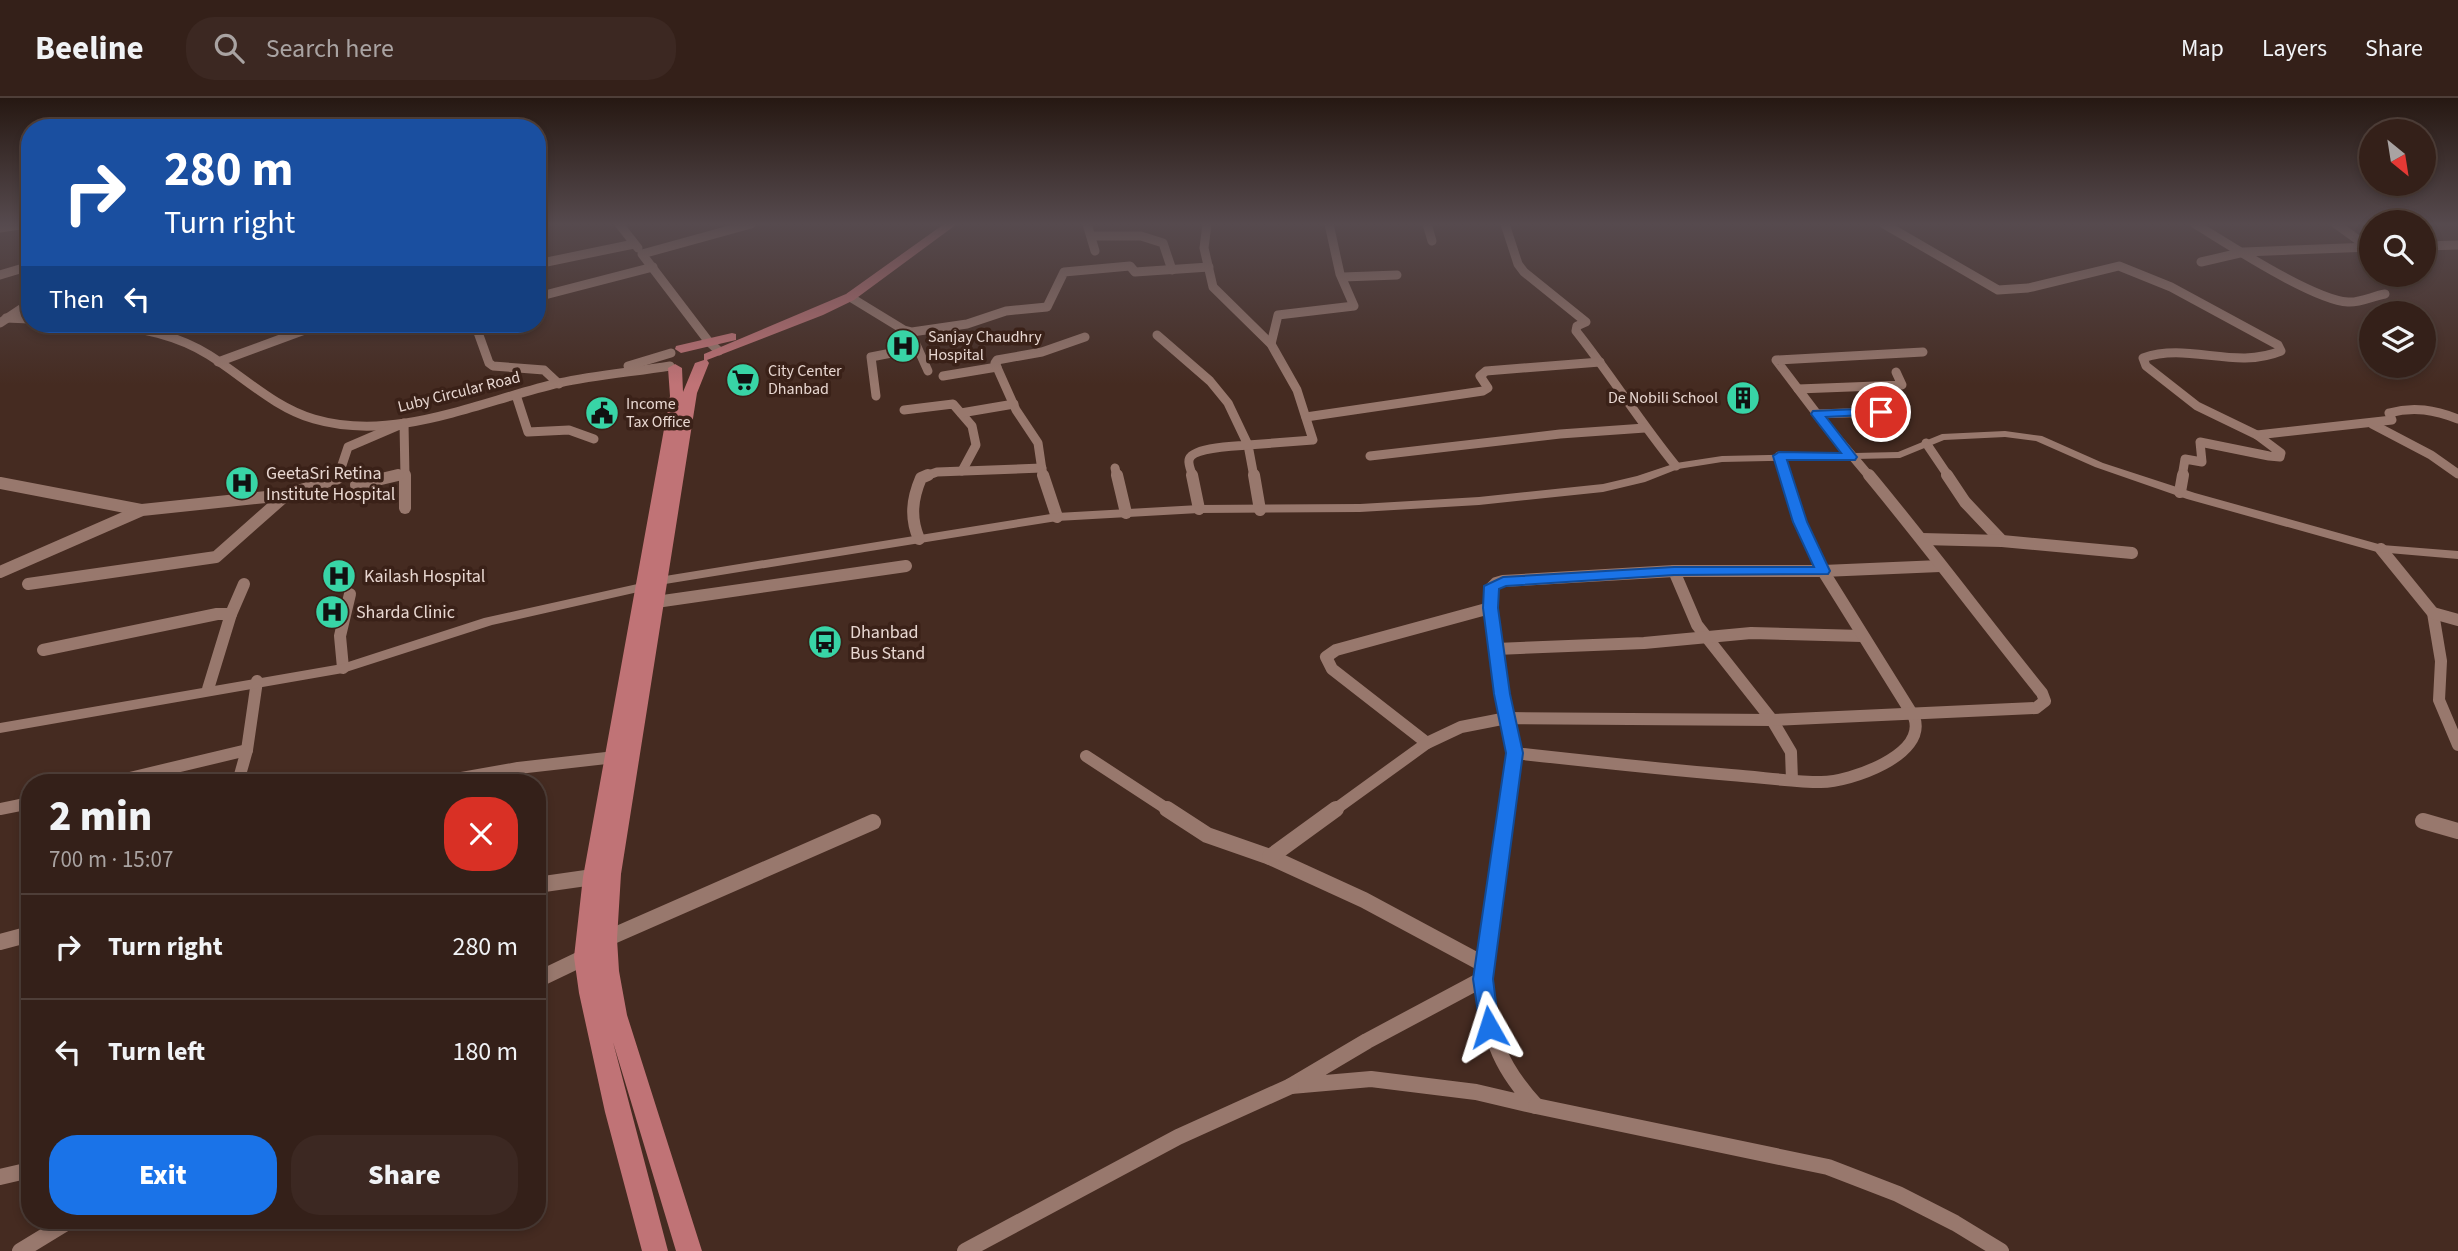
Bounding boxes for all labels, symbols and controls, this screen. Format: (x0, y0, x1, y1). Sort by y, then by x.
search box (186, 17, 676, 80)
text: Beeline (35, 25, 144, 72)
icon: search (210, 29, 248, 67)
text: Search here (266, 30, 394, 67)
text: Map (2181, 31, 2224, 66)
text: Layers (2262, 31, 2327, 66)
text: Share (2365, 31, 2423, 66)
north arrow (2359, 119, 2436, 196)
map controls (2359, 119, 2436, 378)
text: 280 m (164, 135, 293, 205)
icon: right (49, 147, 140, 238)
text: Turn right (164, 200, 295, 246)
button: search (2359, 210, 2436, 287)
icon: left (118, 280, 156, 318)
text: Then (49, 281, 104, 318)
button: layers (2359, 301, 2436, 378)
place label: Sanjay Chaudhry Hospital (928, 326, 1042, 366)
hospital icon: Sanjay Chaudhry Hospital (884, 327, 922, 365)
place label: City Center Dhanbad (768, 360, 842, 400)
supermarket icon: City Center Dhanbad (724, 361, 762, 399)
street label: Luby Circular Road (395, 366, 523, 418)
building icon: De Nobili School (1724, 379, 1762, 417)
pin (1851, 382, 1911, 442)
place label: De Nobili School (1608, 387, 1718, 409)
place label: Income Tax Office (626, 393, 691, 433)
icon: arrive (1862, 393, 1900, 431)
public building icon: Income Tax Office (583, 394, 621, 432)
place label: GeetaSri Retina Institute Hospital (266, 461, 395, 507)
hospital icon: GeetaSri Retina Institute Hospital (223, 464, 261, 502)
hospital icon: Kailash Hospital (320, 557, 358, 595)
place label: Kailash Hospital (364, 564, 485, 589)
hospital icon: Sharda Clinic (313, 593, 351, 631)
place label: Sharda Clinic (356, 600, 455, 625)
place label: Dhanbad Bus Stand (850, 620, 925, 666)
bus stop icon: Dhanbad Bus Stand (806, 623, 844, 661)
text: 2 min (49, 787, 152, 847)
button: close (444, 797, 518, 871)
text: 700 m · 15:07 (49, 843, 173, 876)
icon: right (49, 928, 87, 966)
text: Turn right (108, 928, 223, 965)
text: 280 m (452, 928, 518, 965)
position arrow (1452, 990, 1526, 1064)
icon: left (49, 1033, 87, 1071)
text: Turn left (108, 1033, 205, 1070)
text: 180 m (452, 1033, 518, 1070)
button: Exit (49, 1135, 277, 1215)
button: Share (291, 1135, 518, 1215)

